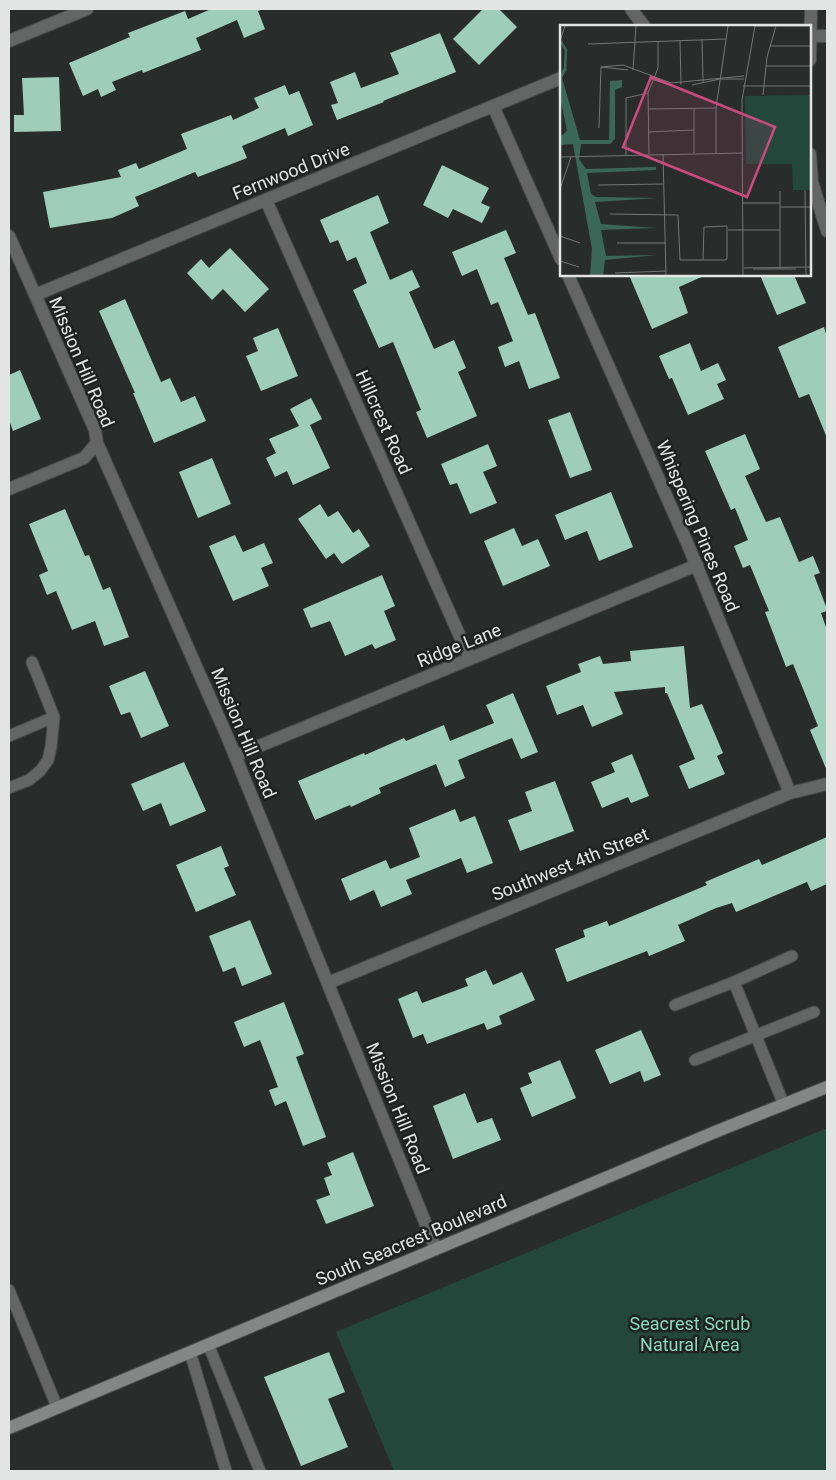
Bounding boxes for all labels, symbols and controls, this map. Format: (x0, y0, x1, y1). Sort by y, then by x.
inset map (560, 25, 811, 276)
street label: Fernwood Drive (229, 138, 353, 204)
street label: Mission Hill Road (45, 294, 119, 430)
street label: Hillcrest Road (352, 367, 416, 477)
street label: Whispering Pines Road (652, 437, 744, 615)
street label: Ridge Lane (414, 619, 504, 671)
street label: Mission Hill Road (207, 665, 281, 801)
street label: Southwest 4th Street (489, 823, 652, 905)
street label: Mission Hill Road (362, 1039, 434, 1177)
street label: South Seacrest Boulevard (312, 1190, 510, 1290)
park label: Seacrest Scrub Natural Area (630, 1313, 750, 1355)

